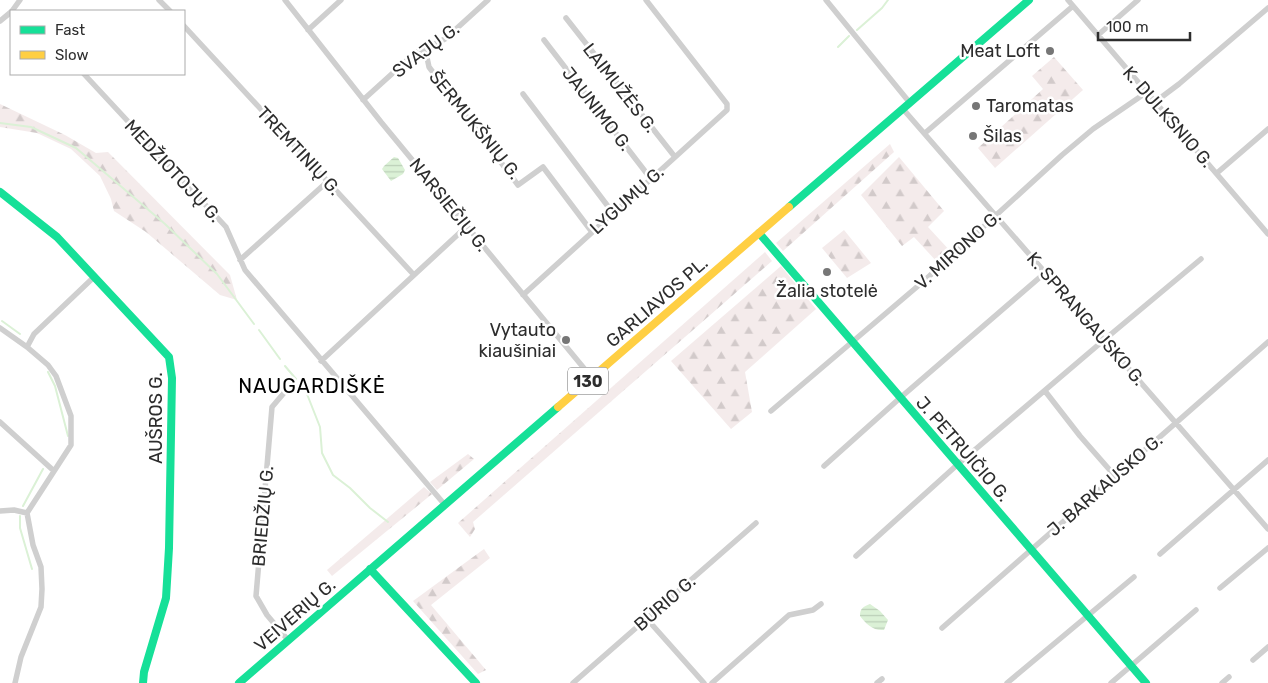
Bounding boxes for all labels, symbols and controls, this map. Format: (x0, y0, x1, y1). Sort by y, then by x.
legend (10, 10, 185, 75)
scale bar (1098, 10, 1190, 42)
street label: SVAJŲ G. (388, 18, 464, 82)
text: 100 m (1106, 18, 1148, 36)
text: Fast (55, 21, 85, 39)
street label: LAIMUŽĖS G. (578, 39, 662, 137)
place label: Meat Loft (960, 40, 1040, 62)
marker: Meat Loft (1044, 45, 1056, 57)
text: Slow (55, 46, 88, 64)
street label: K. DULKSNIO G. (1118, 62, 1218, 172)
street label: JAUNIMO G. (557, 63, 637, 155)
street label: ŠERMUKŠNIŲ G. (424, 66, 526, 184)
place label: Taromatas (986, 95, 1074, 117)
marker: Taromatas (970, 100, 982, 112)
street label: TREMTINIŲ G. (252, 102, 346, 200)
street label: MEDŽIOTOJŲ G. (120, 115, 226, 227)
place label: Šilas (983, 125, 1022, 147)
marker: Šilas (967, 130, 979, 142)
street label: NARSIEČIŲ G. (405, 154, 493, 256)
street label: LYGUMŲ G. (585, 161, 669, 239)
street label: V. MIRONO G. (910, 206, 1006, 294)
street label: K. SPRANGAUSKO G. (1022, 248, 1150, 390)
street label: GARLIAVOS PL. (602, 252, 712, 352)
marker: Žalia stotelė (821, 266, 833, 278)
place label: Žalia stotelė (776, 280, 878, 302)
place label: Vytauto kiaušiniai (478, 319, 556, 362)
marker: Vytauto kiaušiniai (560, 334, 572, 346)
road number: 130 (568, 368, 608, 394)
street label: AUŠROS G. (145, 372, 167, 464)
district label: NAUGARDIŠKĖ (238, 374, 386, 398)
street label: J. PETRUIČIO G. (911, 392, 1015, 506)
street label: J. BARKAUSKO G. (1043, 429, 1167, 541)
street label: BRIEDŽIŲ G. (248, 465, 278, 567)
street label: BŪRIO G. (630, 570, 700, 636)
street label: VEIVERIŲ G. (250, 574, 340, 656)

